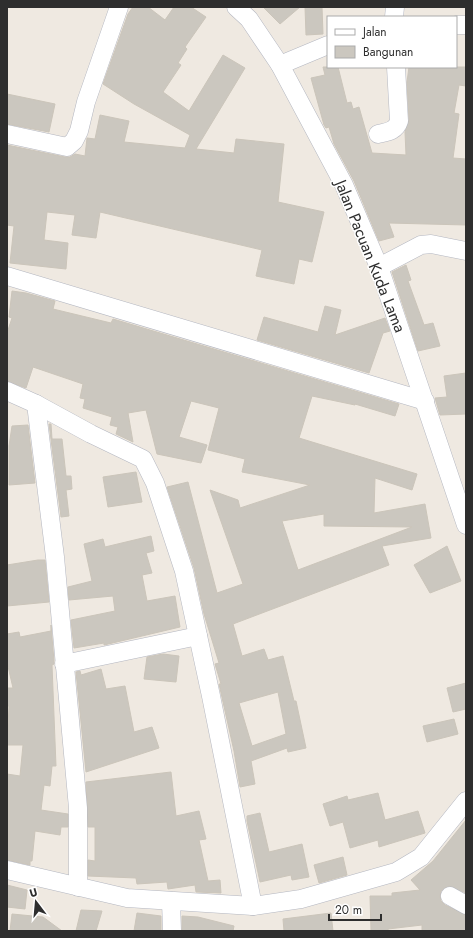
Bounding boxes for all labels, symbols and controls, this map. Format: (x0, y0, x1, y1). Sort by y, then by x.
legend (327, 16, 457, 68)
text: Jalan (361, 23, 386, 41)
text: Bangunan (363, 43, 413, 61)
street label: Jalan Pacuan Kuda Lama (329, 175, 412, 336)
north arrow (16, 882, 56, 922)
text: U (27, 884, 39, 901)
scale bar (329, 896, 381, 922)
text: 20 m (335, 901, 362, 919)

